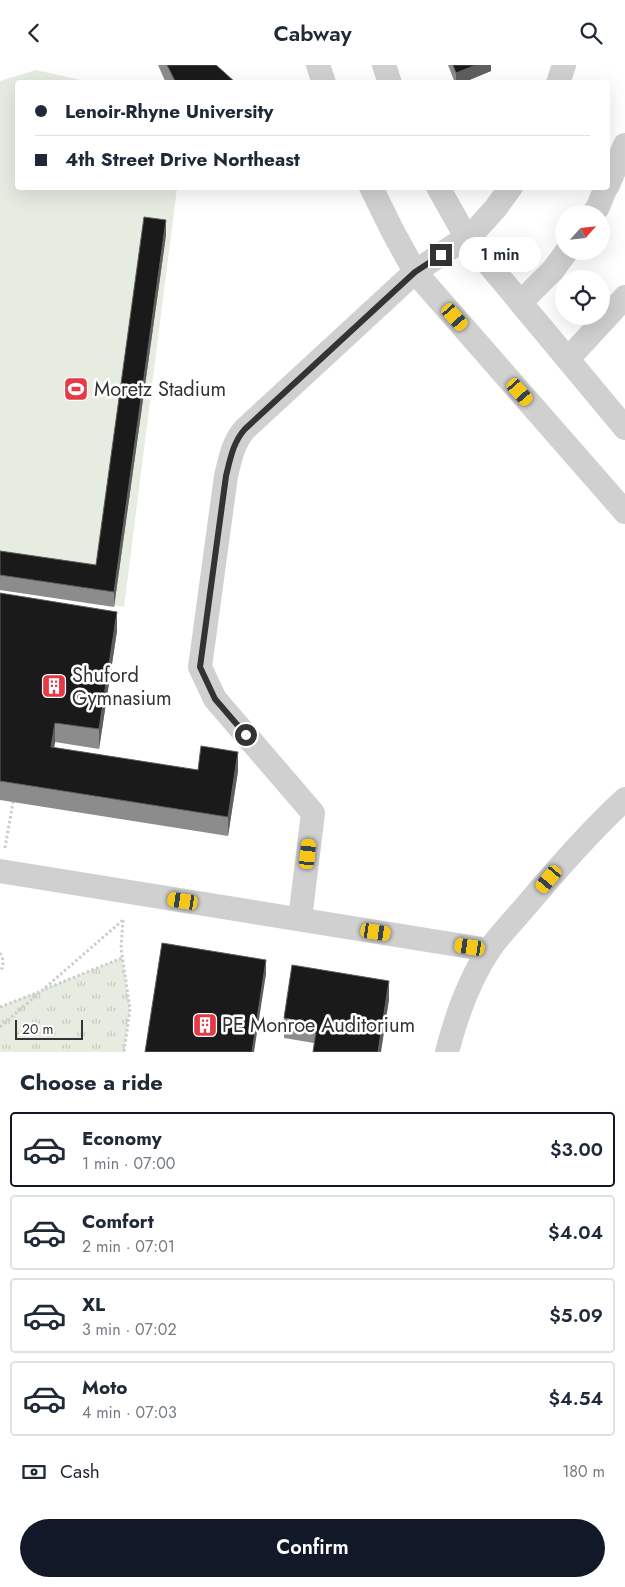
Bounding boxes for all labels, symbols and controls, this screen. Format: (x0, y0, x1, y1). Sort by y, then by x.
text: Cabway (273, 17, 352, 49)
icon: back (20, 19, 48, 47)
icon: search (577, 19, 605, 47)
text: Lenoir-Rhyne University (65, 98, 274, 125)
text: 4th Street Drive Northeast (65, 146, 300, 173)
north arrow (555, 205, 610, 260)
map controls (555, 205, 610, 325)
callout: 1 min (458, 237, 541, 273)
text: 1 min (481, 243, 519, 266)
route end (430, 244, 452, 266)
button: locate (555, 270, 610, 325)
car (439, 301, 470, 333)
place label: Moretz Stadium (94, 375, 226, 404)
sports icon: Moretz Stadium (63, 376, 89, 402)
car (504, 376, 535, 408)
place label: Shuford Gymnasium (72, 661, 172, 713)
building icon: Shuford Gymnasium (41, 673, 67, 699)
route start (235, 724, 257, 746)
car (298, 838, 317, 870)
car (533, 863, 564, 895)
car (167, 891, 198, 911)
car (360, 922, 391, 942)
car (454, 937, 485, 957)
place label: PE Monroe Auditorium (222, 1011, 415, 1040)
building icon: PE Monroe Auditorium (192, 1012, 218, 1038)
scale bar (15, 1017, 82, 1040)
text: 20 m (22, 1019, 54, 1039)
text: Choose a ride (20, 1066, 163, 1098)
text: Economy (82, 1125, 162, 1152)
icon: car (22, 1127, 67, 1172)
text: $3.00 (550, 1136, 603, 1163)
text: 1 min · 07:00 (82, 1152, 175, 1175)
text: Comfort (82, 1208, 154, 1235)
icon: car (22, 1210, 67, 1255)
text: $4.04 (548, 1219, 603, 1246)
text: 2 min · 07:01 (82, 1235, 175, 1258)
text: XL (82, 1291, 105, 1318)
icon: car (22, 1293, 67, 1338)
text: $5.09 (549, 1302, 603, 1329)
text: 3 min · 07:02 (82, 1318, 176, 1341)
text: Moto (82, 1374, 127, 1401)
icon: car (22, 1376, 67, 1421)
text: $4.54 (549, 1385, 603, 1412)
text: 4 min · 07:03 (82, 1401, 177, 1424)
icon: cash (20, 1458, 48, 1486)
text: Cash (60, 1458, 100, 1485)
text: 180 m (562, 1460, 605, 1483)
button: Confirm (20, 1519, 605, 1577)

